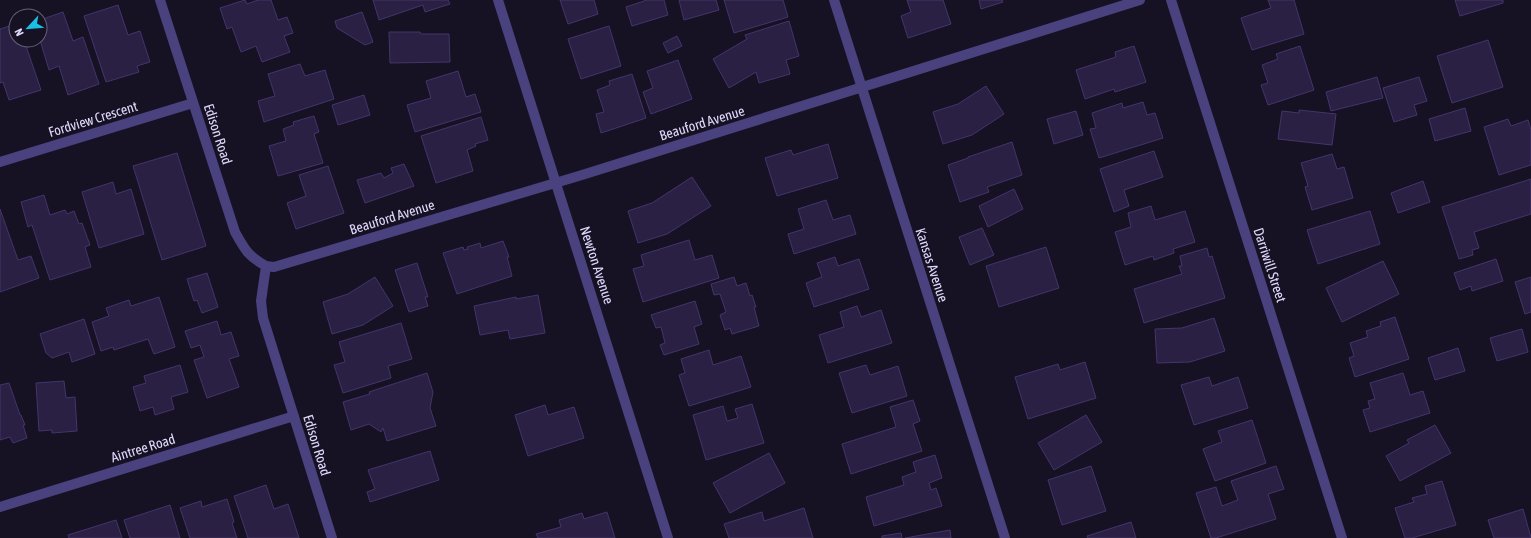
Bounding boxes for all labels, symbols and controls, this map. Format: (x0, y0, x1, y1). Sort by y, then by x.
north arrow (8, 8, 48, 48)
text: N (12, 27, 26, 38)
street label: Fordview Crescent (47, 98, 139, 140)
street label: Edison Road (201, 102, 235, 166)
street label: Beauford Avenue (658, 102, 746, 144)
street label: Beauford Avenue (348, 196, 436, 238)
street label: Newton Avenue (577, 224, 617, 306)
street label: Kansas Avenue (913, 226, 951, 304)
street label: Darriwill Street (1250, 226, 1290, 304)
street label: Edison Road (300, 413, 334, 477)
street label: Aintree Road (109, 431, 177, 465)

